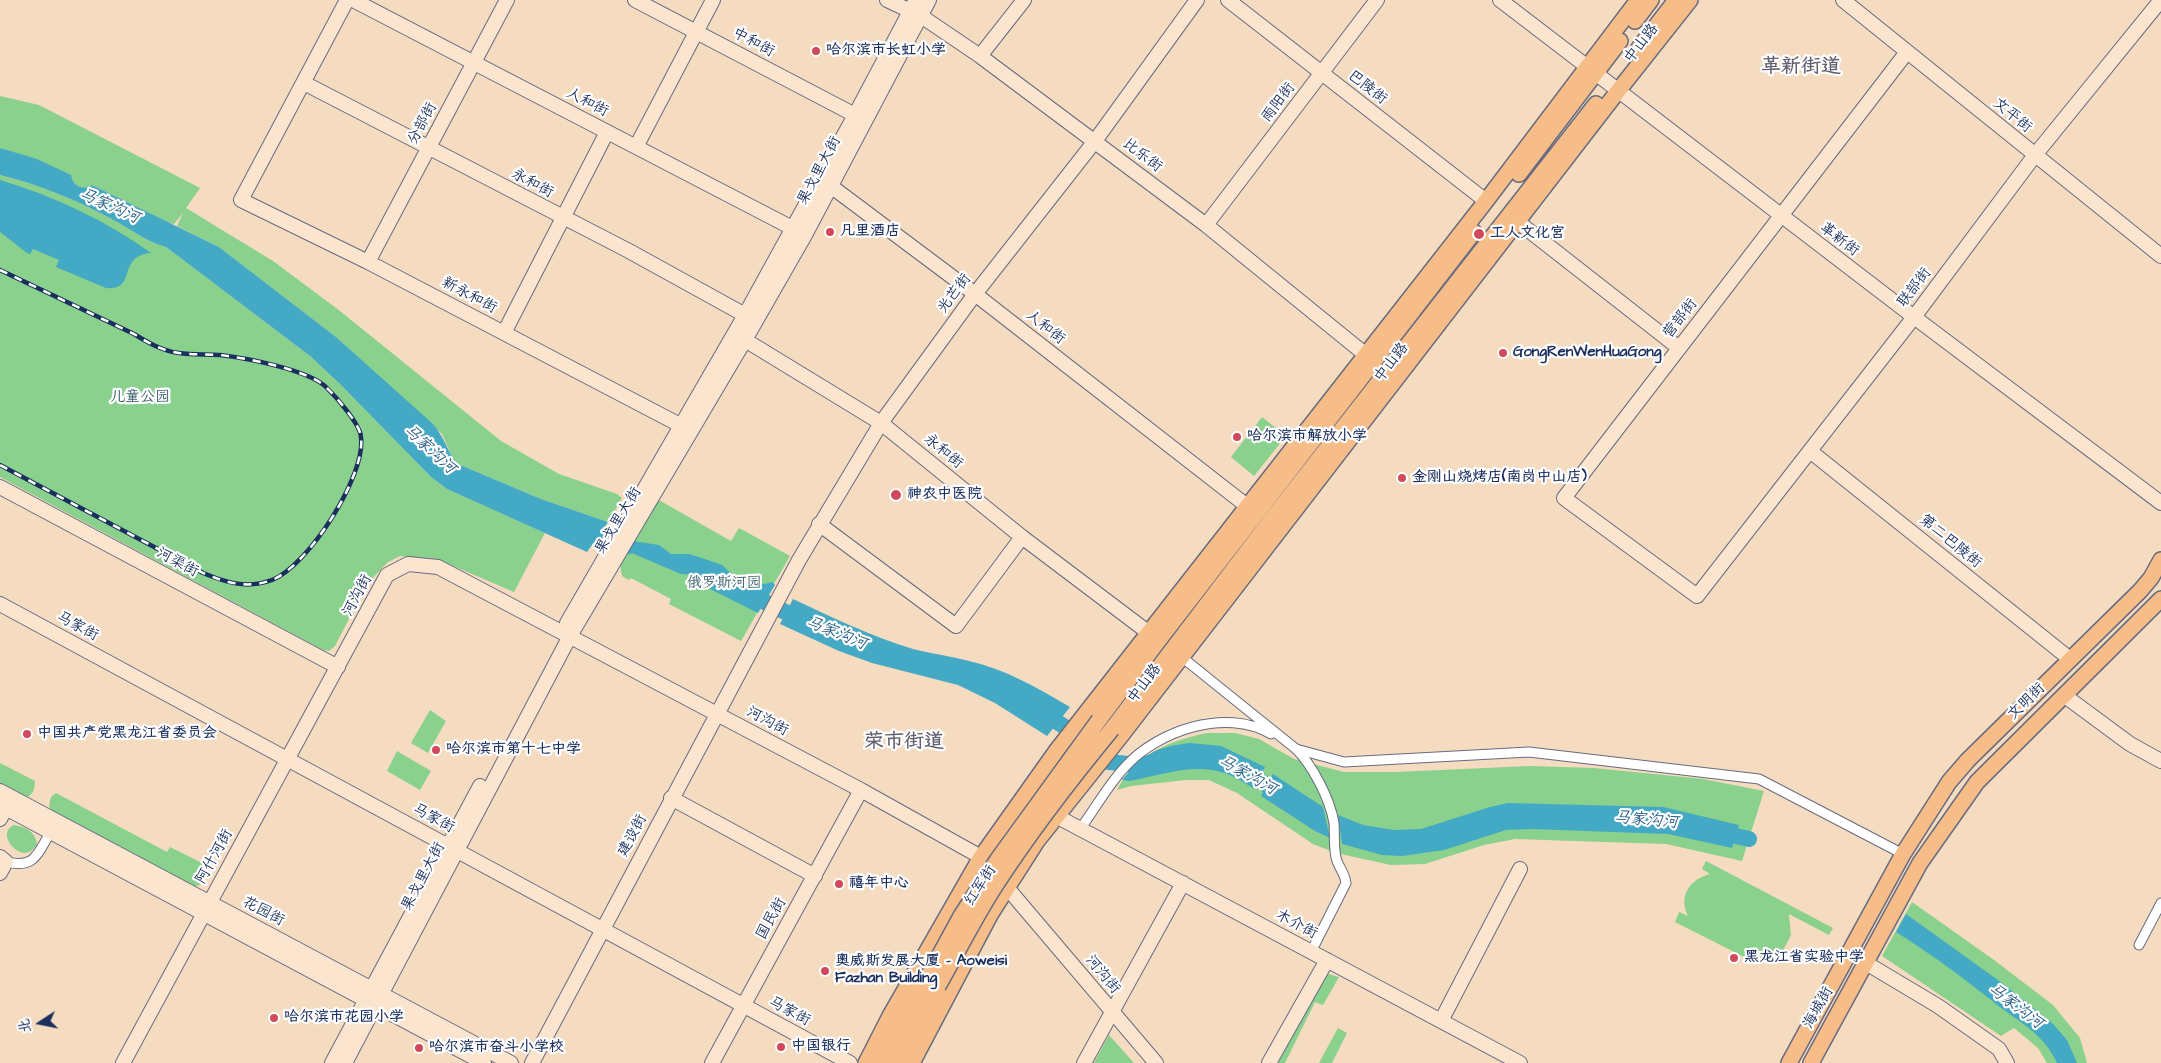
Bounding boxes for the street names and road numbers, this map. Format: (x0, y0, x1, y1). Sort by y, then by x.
street label: 中山路 (1621, 21, 1663, 67)
street label: 中和街 (729, 24, 777, 62)
street label: 巴陵街 (1344, 67, 1390, 109)
street label: 雨阳街 (1258, 80, 1300, 126)
street label: 人和街 (563, 85, 611, 121)
street label: 文平街 (1989, 95, 2035, 137)
street label: 分部街 (404, 100, 442, 148)
street label: 果戈里大街 (794, 134, 846, 208)
street label: 比乐街 (1119, 135, 1165, 177)
street label: 永和街 (508, 165, 556, 203)
street label: 革新街 (1816, 219, 1862, 261)
street label: 联部街 (1894, 265, 1936, 311)
street label: 光芒街 (934, 271, 976, 317)
street label: 新永和街 (438, 274, 500, 318)
street label: 营部街 (1660, 296, 1702, 342)
street label: 人和街 (1022, 307, 1068, 349)
street label: 中山路 (1371, 340, 1413, 386)
street label: 永和街 (920, 431, 966, 473)
street label: 果戈里大街 (592, 484, 646, 558)
street label: 第二巴陵街 (1915, 511, 1985, 573)
street label: 河渠街 (153, 544, 201, 582)
street label: 河沟街 (339, 572, 377, 620)
street label: 马家街 (53, 608, 101, 646)
street label: 中山路 (1124, 661, 1166, 707)
street label: 文明街 (2005, 680, 2049, 724)
street label: 河沟街 (743, 703, 791, 741)
street label: 马家街 (409, 800, 457, 838)
street label: 建设街 (614, 812, 652, 860)
street label: 阿什河街 (193, 826, 237, 888)
street label: 果戈里大街 (398, 840, 450, 914)
street label: 红军街 (961, 862, 1001, 910)
street label: 花园街 (239, 893, 287, 931)
street label: 国民街 (753, 895, 791, 943)
street label: 木介街 (1272, 906, 1320, 944)
street label: 河沟街 (1081, 952, 1123, 998)
street label: 海城街 (1800, 984, 1838, 1032)
street label: 马家街 (765, 993, 813, 1031)

